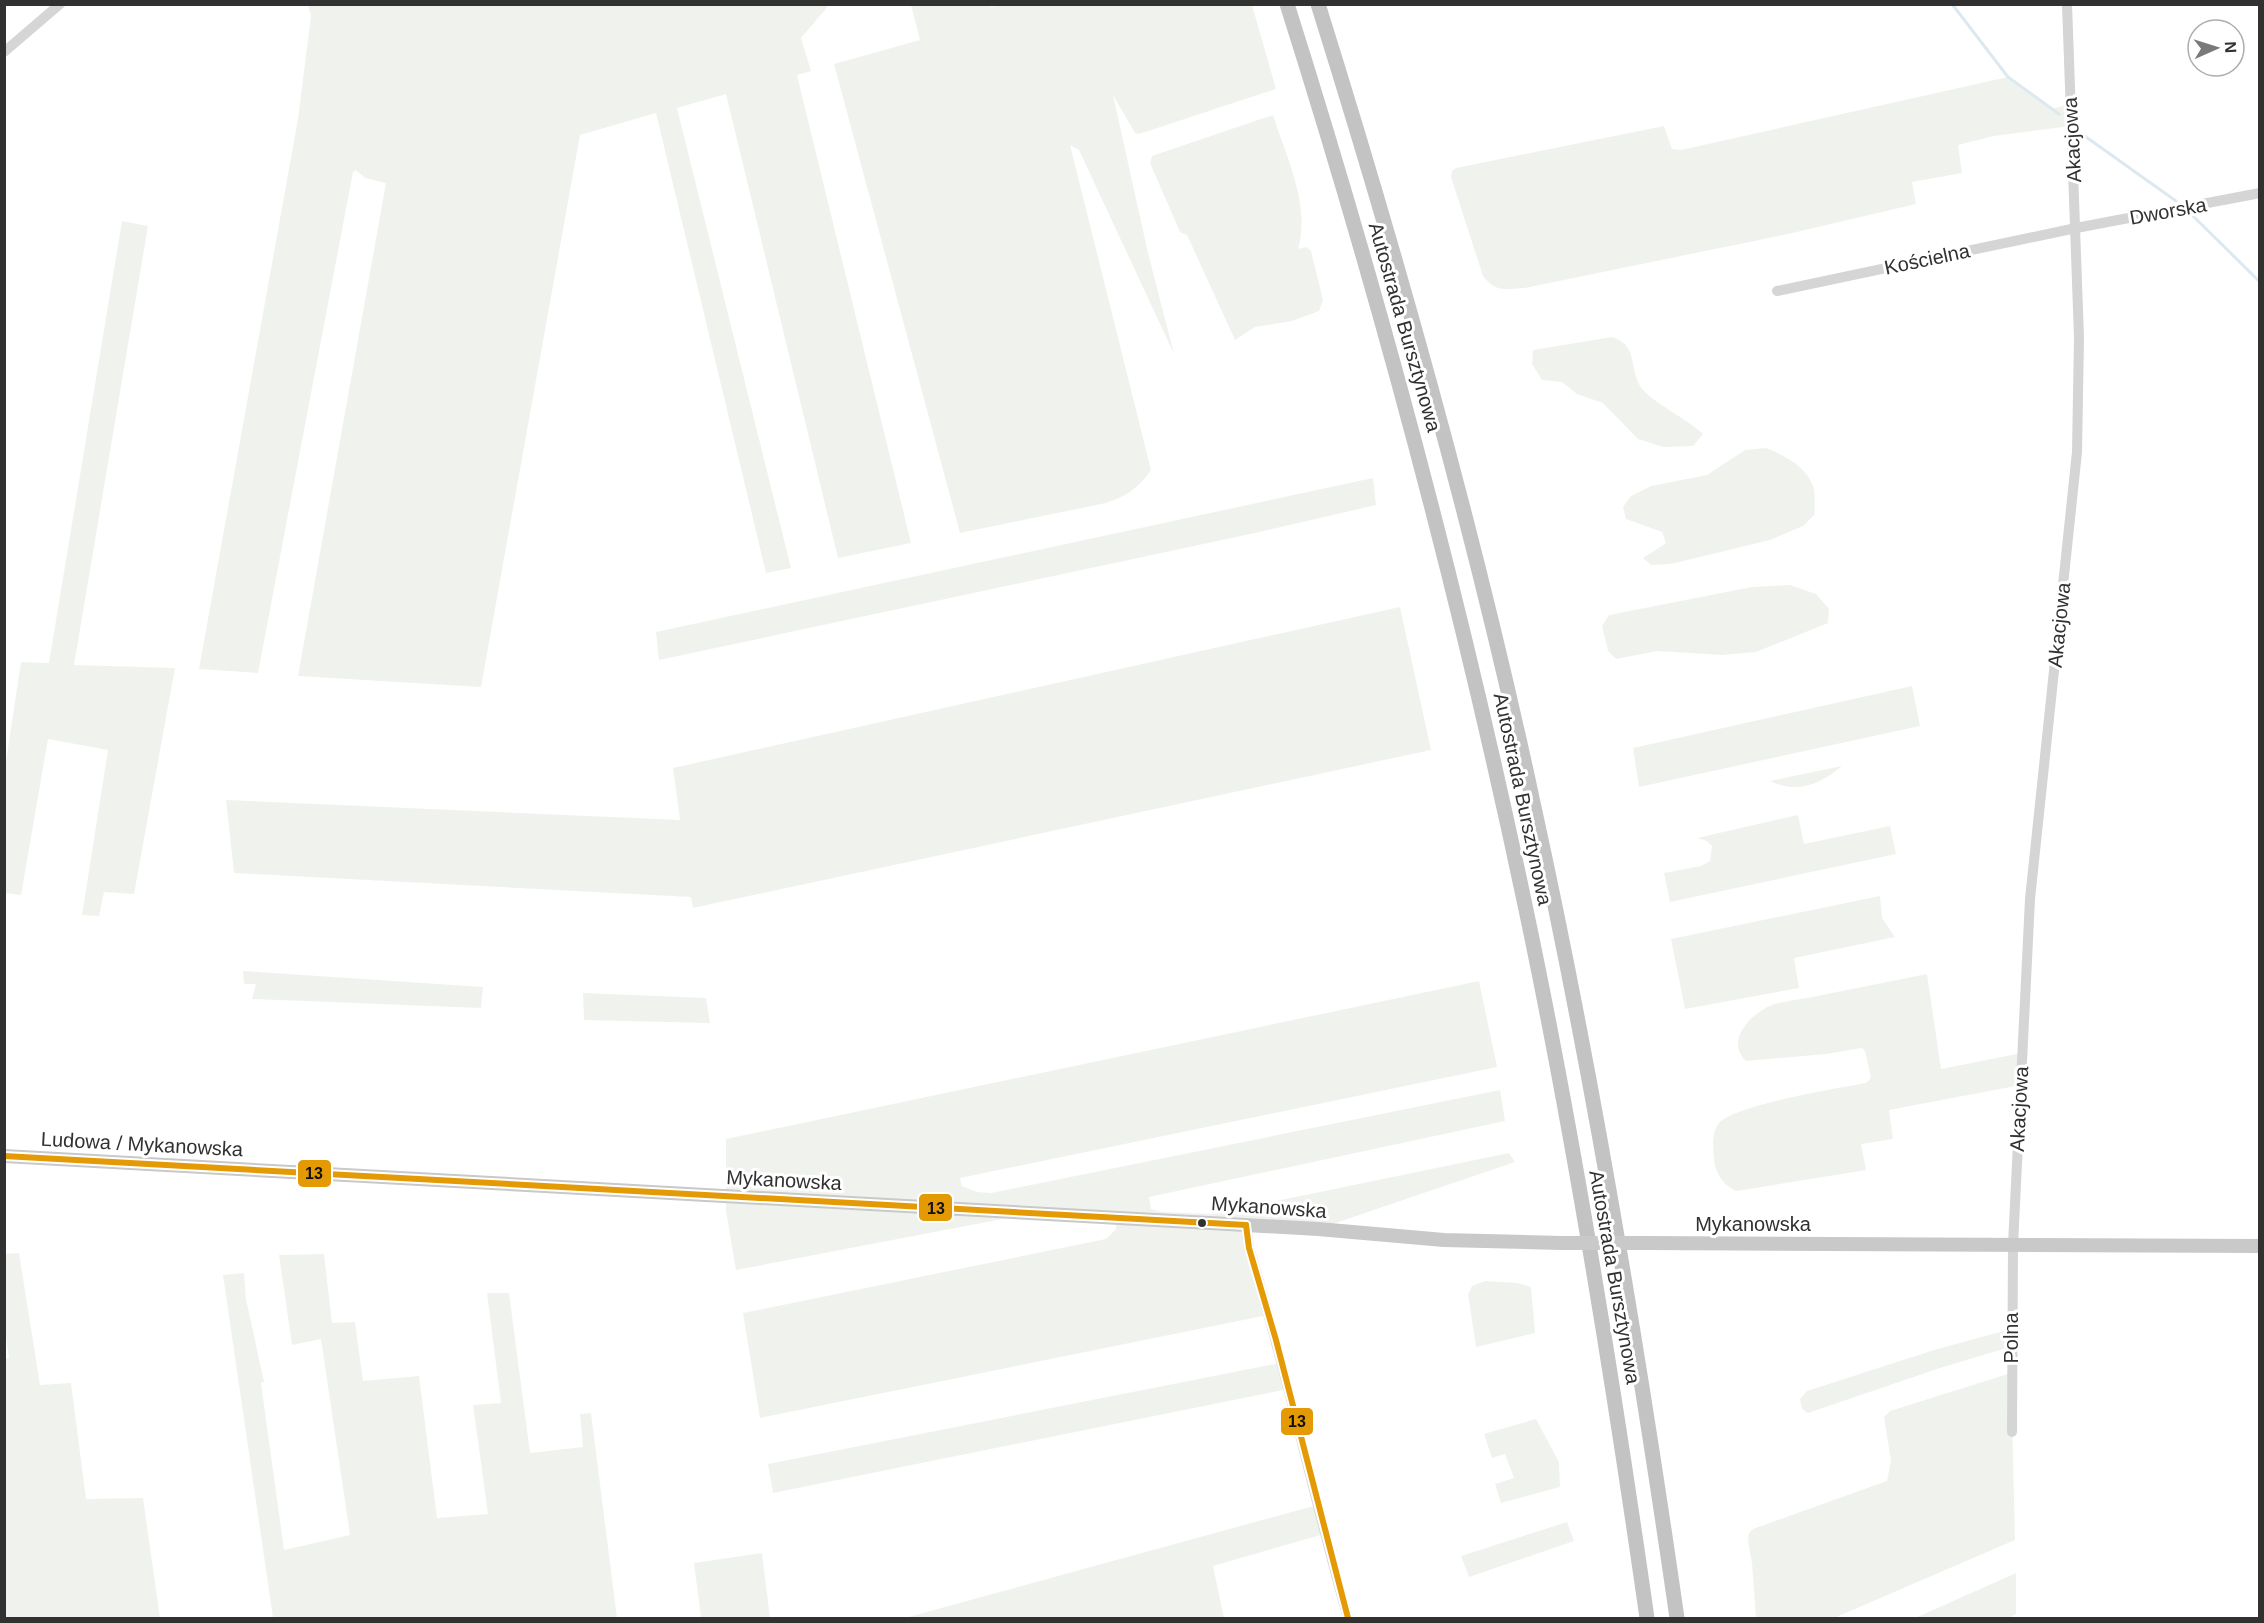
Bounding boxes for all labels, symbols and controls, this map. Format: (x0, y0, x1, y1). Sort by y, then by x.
north arrow (2186, 18, 2246, 78)
text: N (2222, 41, 2239, 53)
street label: Akacjowa (2059, 96, 2085, 183)
street label: Dworska (2128, 193, 2209, 229)
street label: Autostrada Bursztynowa (1365, 220, 1446, 435)
street label: Kościelna (1882, 239, 1973, 279)
street label: Akacjowa (2044, 580, 2075, 669)
street label: Autostrada Bursztynowa (1490, 691, 1556, 908)
street label: Akacjowa (2006, 1065, 2032, 1152)
street label: Ludowa / Mykanowska (40, 1128, 244, 1160)
line badge: 13 (297, 1159, 332, 1188)
text: 13 (305, 1165, 323, 1182)
street label: Mykanowska (726, 1166, 843, 1194)
street label: Autostrada Bursztynowa (1585, 1168, 1645, 1387)
street label: Mykanowska (1211, 1192, 1328, 1222)
line badge: 13 (918, 1193, 953, 1222)
text: 13 (927, 1200, 945, 1217)
street label: Mykanowska (1695, 1213, 1812, 1235)
unlabelled marker (1196, 1217, 1208, 1229)
street label: Polna (2000, 1312, 2022, 1364)
line badge: 13 (1280, 1407, 1314, 1436)
text: 13 (1288, 1413, 1306, 1430)

